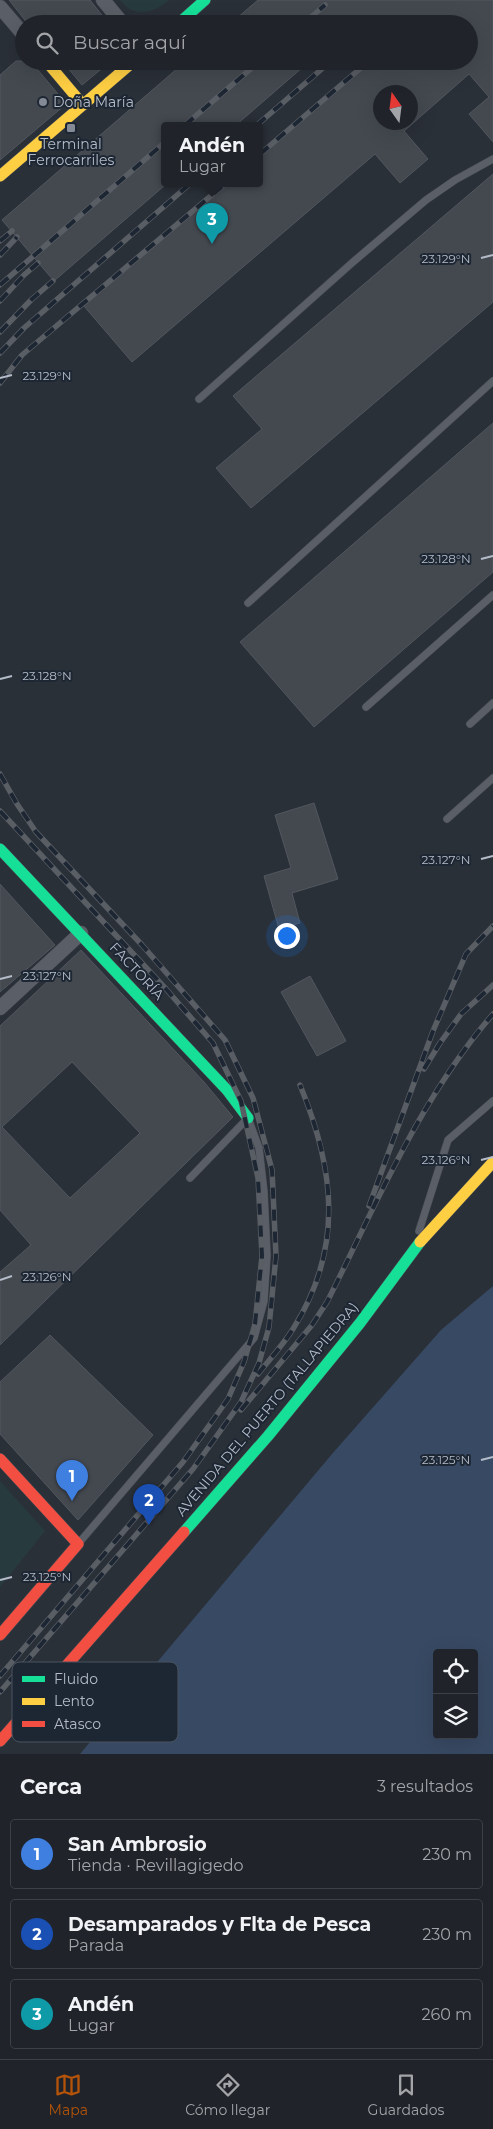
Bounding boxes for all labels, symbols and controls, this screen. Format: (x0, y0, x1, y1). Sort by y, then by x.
search box (15, 15, 478, 70)
icon: search (33, 29, 61, 57)
text: Buscar aquí (73, 31, 186, 54)
north arrow (373, 85, 418, 130)
place label: Doña María (53, 93, 134, 111)
marker: Doña María (37, 96, 49, 108)
marker: Terminal Ferrocarriles (65, 122, 77, 134)
popup (161, 122, 263, 187)
text: Andén (179, 134, 245, 157)
place label: Terminal Ferrocarriles (28, 135, 115, 169)
text: Lugar (179, 157, 226, 176)
pin: 3 (196, 203, 228, 244)
text: 23.129°N (421, 251, 471, 266)
text: 23.129°N (22, 368, 72, 383)
text: 23.128°N (421, 551, 471, 566)
text: 23.128°N (22, 668, 72, 683)
text: 23.127°N (421, 852, 471, 867)
your location (274, 923, 300, 949)
street label: FACTORÍA (106, 939, 169, 1004)
text: 23.127°N (22, 968, 72, 983)
text: 23.126°N (422, 1152, 470, 1167)
text: 23.126°N (23, 1269, 71, 1284)
street label: AVENIDA DEL PUERTO (TALLAPIEDRA) (172, 1298, 362, 1520)
text: 23.125°N (422, 1452, 470, 1467)
pin: 1 (56, 1460, 88, 1501)
pin: 2 (133, 1484, 165, 1525)
text: 23.125°N (23, 1569, 71, 1584)
map controls (433, 1649, 478, 1739)
button: locate (433, 1649, 478, 1694)
legend (12, 1662, 178, 1742)
text: Fluido (54, 1670, 98, 1688)
text: Lento (54, 1692, 94, 1710)
button: layers (433, 1694, 478, 1739)
text: Atasco (54, 1715, 101, 1733)
text: Cerca (20, 1774, 82, 1799)
text: 3 resultados (377, 1777, 473, 1796)
text: San Ambrosio (68, 1833, 207, 1856)
text: 1 (34, 1845, 40, 1864)
text: 230 m (422, 1845, 472, 1864)
text: Tienda · Revillagigedo (68, 1856, 244, 1875)
text: Desamparados y Flta de Pesca (68, 1913, 371, 1936)
text: 2 (32, 1925, 42, 1944)
text: 230 m (422, 1925, 472, 1944)
text: Parada (68, 1936, 124, 1955)
text: Andén (68, 1993, 134, 2016)
text: 3 (32, 2005, 42, 2024)
text: 260 m (421, 2005, 472, 2024)
text: Lugar (68, 2016, 115, 2035)
tab: Mapa (49, 2071, 88, 2119)
tab: Cómo llegar (185, 2071, 270, 2119)
tab: Guardados (368, 2071, 444, 2119)

